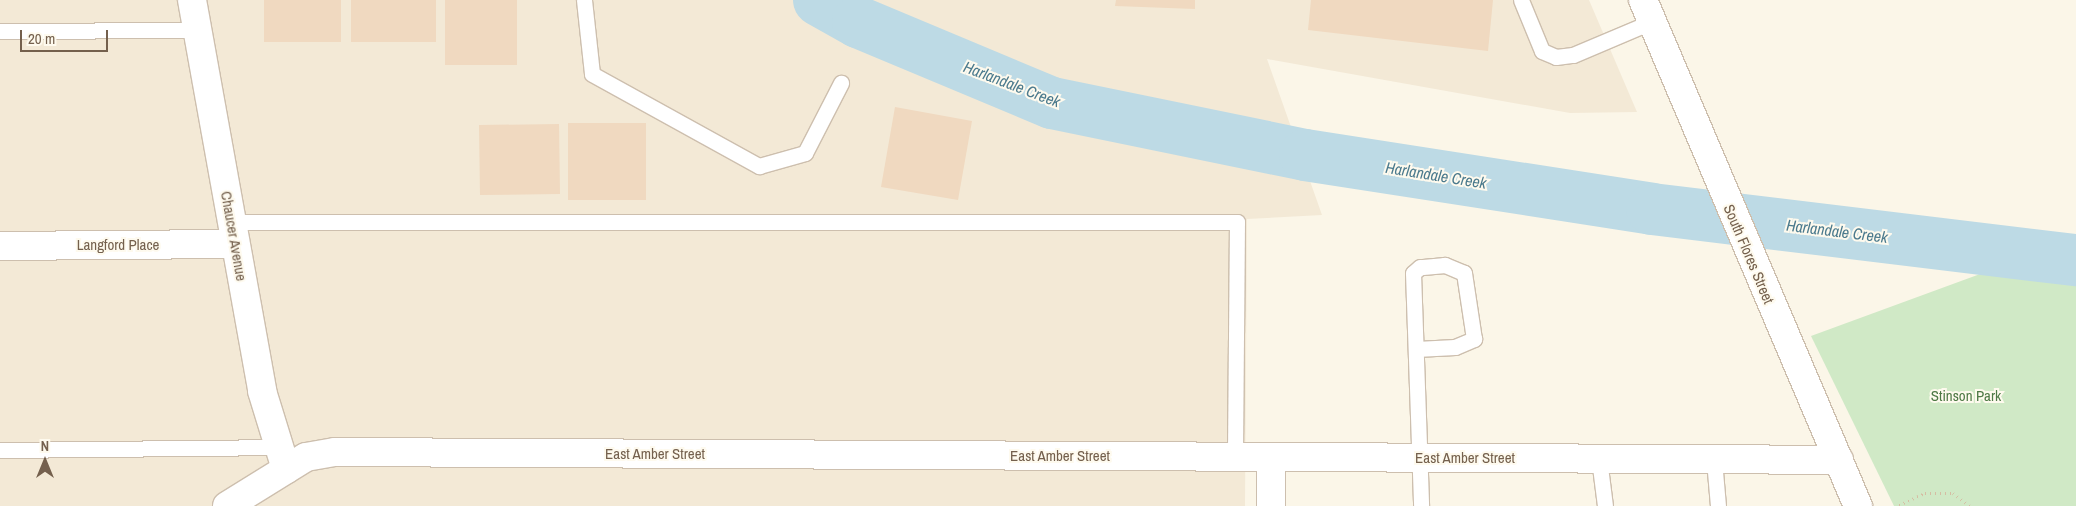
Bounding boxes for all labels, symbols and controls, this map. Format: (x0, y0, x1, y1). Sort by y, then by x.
scale bar (22, 20, 110, 52)
text: 20 m (28, 28, 55, 49)
water label: Harlandale Creek (961, 57, 1063, 111)
water label: Harlandale Creek (1384, 158, 1488, 192)
street label: Chaucer Avenue (217, 189, 251, 283)
street label: South Flores Street (1720, 202, 1778, 306)
water label: Harlandale Creek (1785, 215, 1889, 247)
street label: Langford Place (77, 236, 159, 254)
park label: Stinson Park (1931, 387, 2001, 405)
north arrow (20, 436, 70, 486)
text: N (41, 437, 49, 455)
street label: East Amber Street (605, 445, 705, 463)
street label: East Amber Street (1010, 447, 1110, 465)
street label: East Amber Street (1415, 449, 1515, 467)

